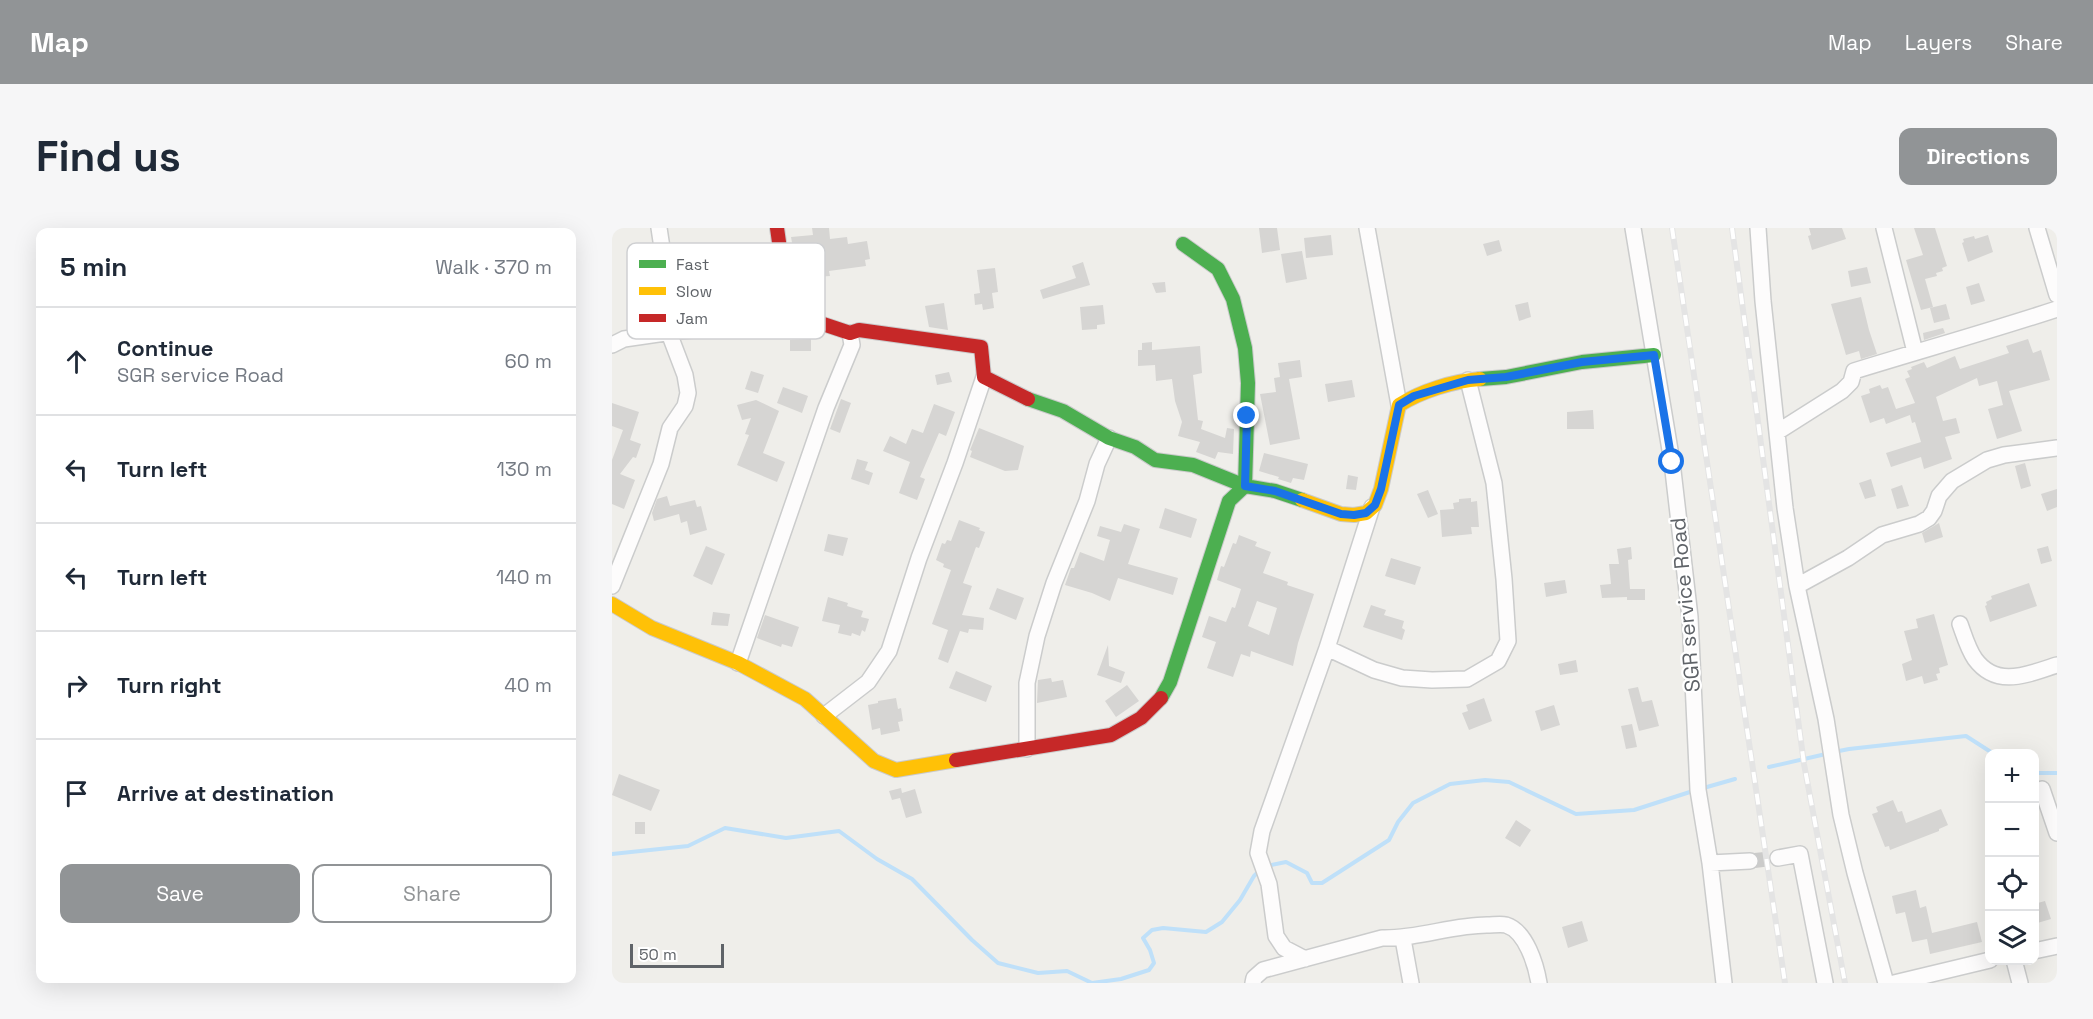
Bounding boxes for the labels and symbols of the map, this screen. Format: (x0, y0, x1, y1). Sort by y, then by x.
legend (627, 243, 825, 339)
text: Fast (676, 254, 709, 275)
text: Slow (676, 281, 712, 302)
text: Jam (676, 308, 708, 329)
route end (1233, 402, 1259, 428)
route start (1658, 448, 1684, 474)
street label: SGR service Road (1664, 517, 1706, 693)
scale bar (630, 941, 724, 968)

